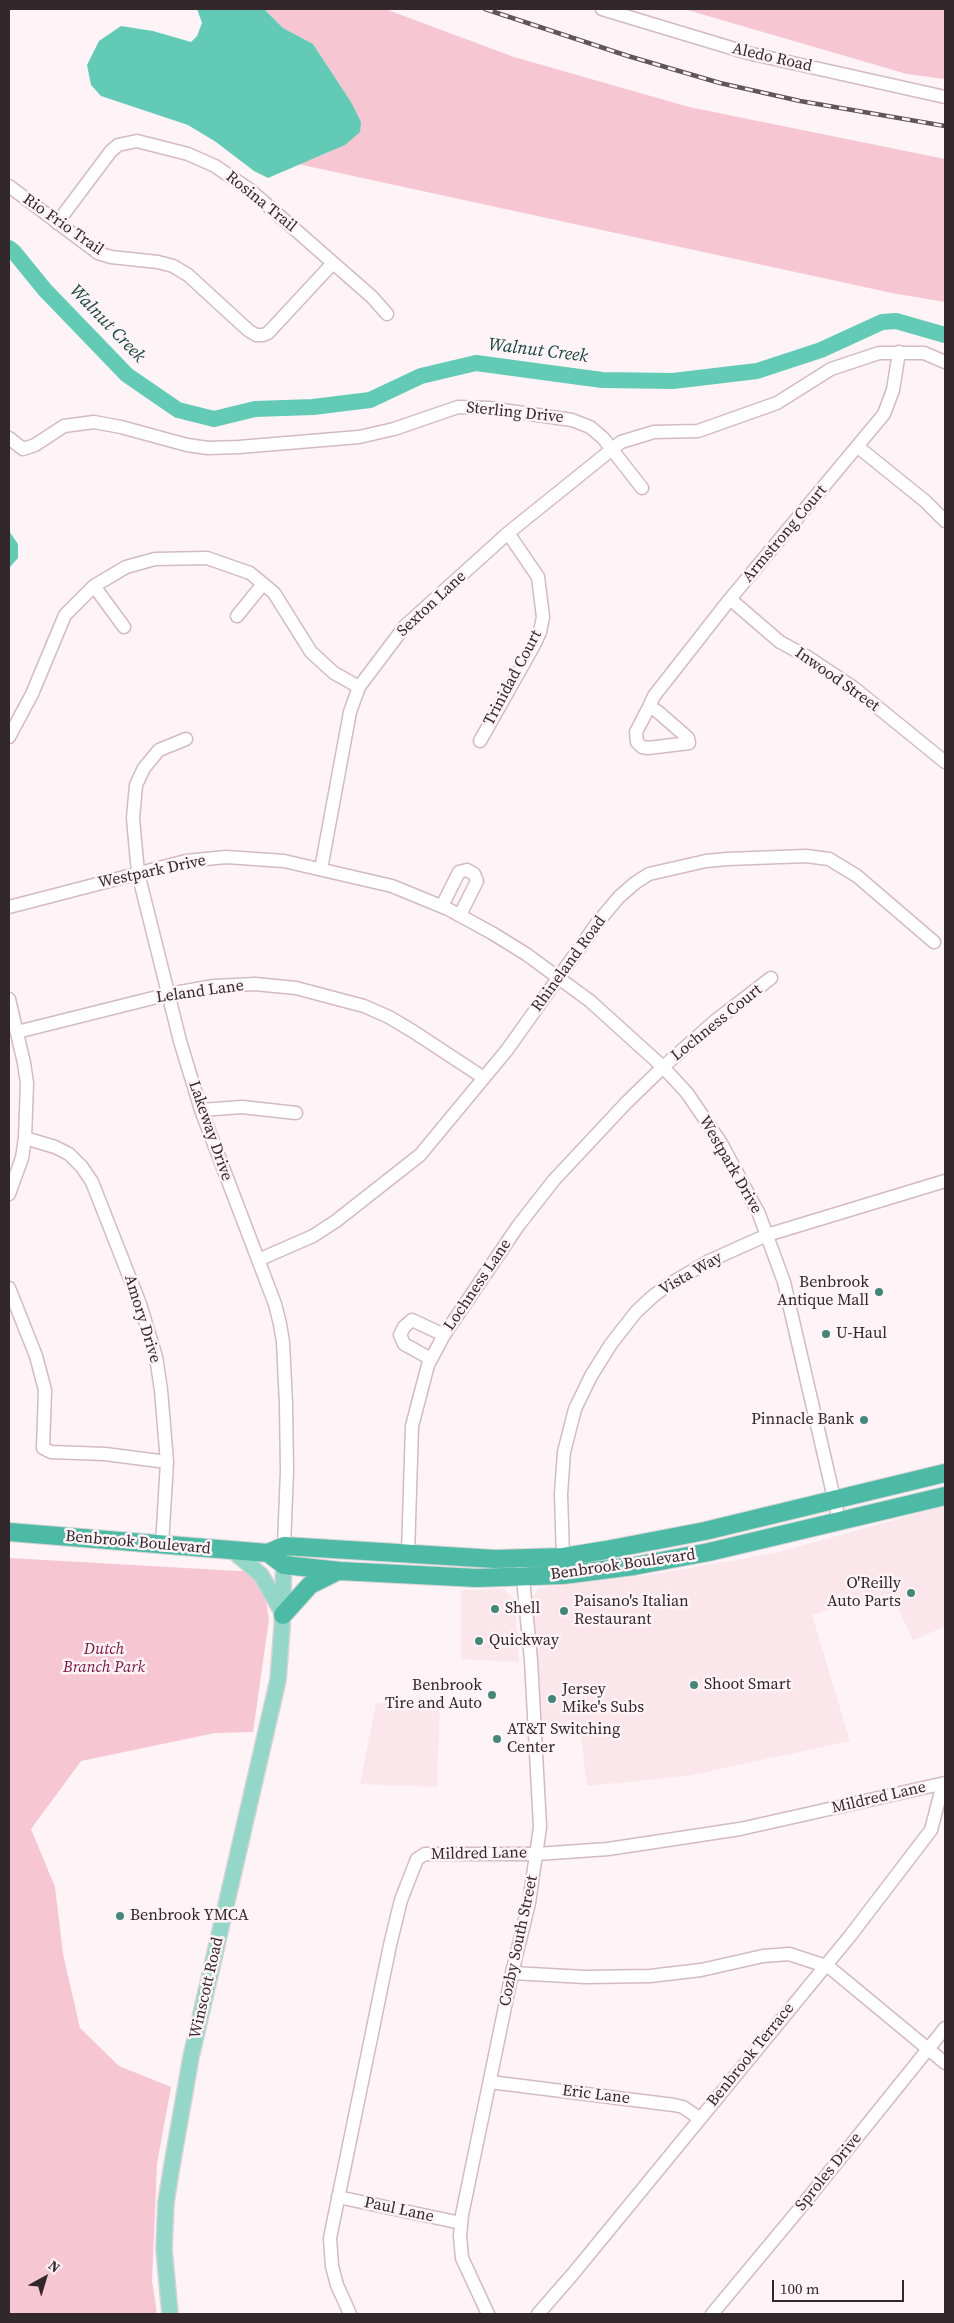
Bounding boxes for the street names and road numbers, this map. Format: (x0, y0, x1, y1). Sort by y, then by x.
street label: Aledo Road (730, 39, 814, 77)
street label: Rosina Trail (222, 168, 300, 236)
street label: Rio Frio Trail (19, 190, 107, 260)
street label: Sterling Drive (465, 398, 565, 428)
street label: Armstrong Court (739, 481, 831, 587)
street label: Sexton Lane (393, 567, 471, 641)
street label: Trinidad Court (480, 627, 546, 729)
street label: Inwood Street (791, 644, 883, 716)
street label: Westpark Drive (96, 851, 208, 893)
street label: Rhineland Road (528, 912, 610, 1016)
street label: Leland Lane (155, 976, 245, 1008)
street label: Lochness Court (668, 980, 766, 1066)
street label: Lakeway Drive (184, 1078, 236, 1184)
street label: Westpark Drive (694, 1113, 766, 1217)
street label: Lochness Lane (440, 1235, 516, 1335)
street label: Vista Way (656, 1248, 726, 1300)
street label: Amory Drive (119, 1273, 165, 1365)
street label: Benbrook Boulevard (64, 1527, 212, 1559)
street label: Benbrook Boulevard (549, 1545, 697, 1585)
street label: Mildred Lane (830, 1778, 928, 1818)
street label: Mildred Lane (431, 1844, 527, 1864)
street label: Cozby South Street (496, 1874, 542, 2008)
street label: Winscott Road (186, 1935, 228, 2041)
street label: Benbrook Terrace (703, 1999, 799, 2111)
street label: Eric Lane (561, 2081, 631, 2109)
street label: Sproles Drive (792, 2129, 866, 2215)
street label: Paul Lane (362, 2193, 436, 2227)

